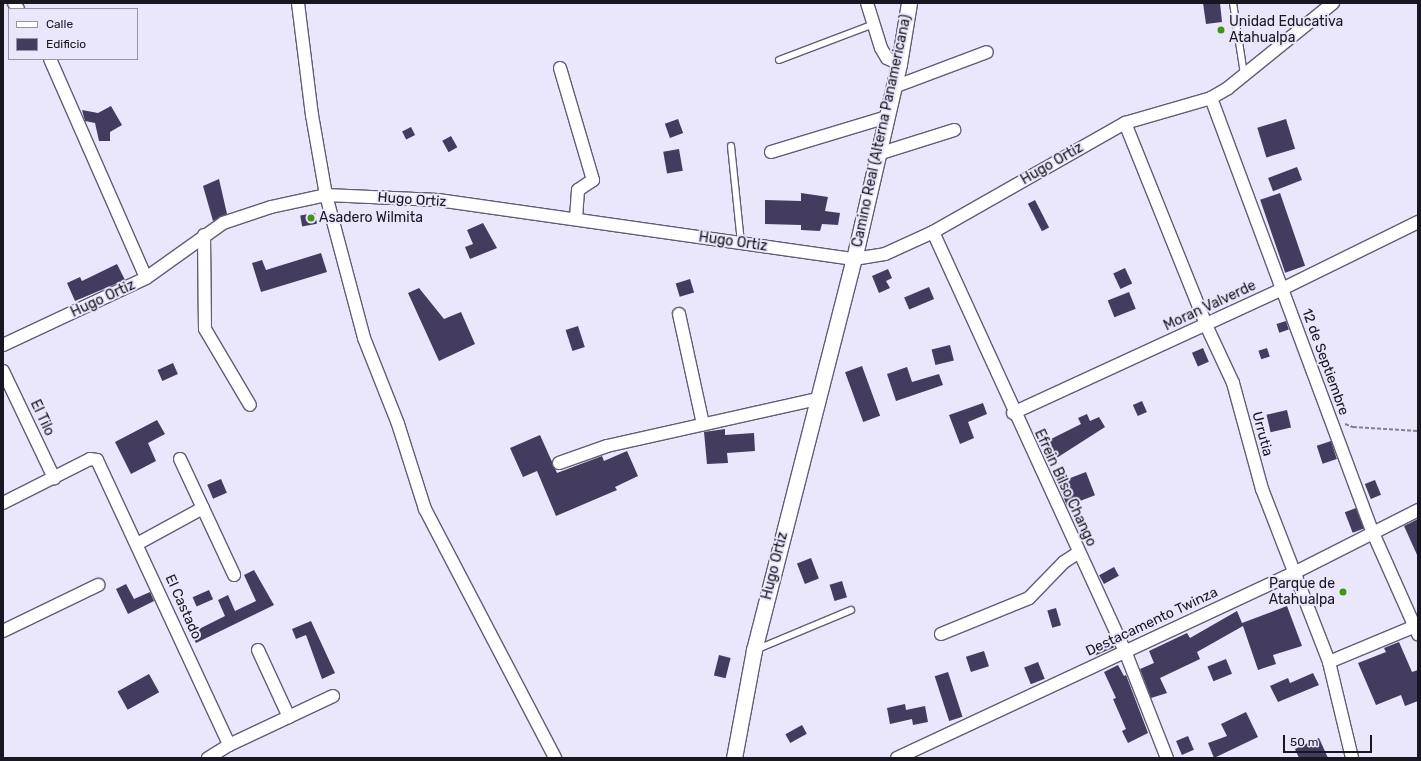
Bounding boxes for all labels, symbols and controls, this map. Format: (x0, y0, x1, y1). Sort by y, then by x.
legend (8, 8, 138, 60)
street label: Camino Real (Alterna Panamericana) (849, 13, 915, 249)
place label: Unidad Educativa Atahualpa (1229, 14, 1343, 46)
text: Calle (46, 17, 73, 31)
marker: Unidad Educativa Atahualpa (1216, 25, 1226, 35)
text: Edificio (46, 37, 86, 51)
street label: Hugo Ortiz (1018, 139, 1086, 189)
street label: Hugo Ortiz (377, 189, 447, 211)
place label: Asadero Wilmita (319, 210, 423, 226)
marker: Asadero Wilmita (306, 213, 316, 223)
street label: Hugo Ortiz (698, 229, 768, 255)
street label: Hugo Ortiz (68, 277, 138, 321)
street label: Moran Valverde (1161, 277, 1259, 335)
street label: 12 de Septiembre (1298, 306, 1352, 418)
street label: El Tilo (26, 397, 58, 439)
street label: Urrutia (1248, 410, 1276, 458)
street label: Efrein Bilso Chango (1030, 427, 1100, 549)
street label: Hugo Ortiz (758, 530, 792, 602)
street label: El Castado (161, 572, 205, 642)
place label: Parque de Atahualpa (1269, 576, 1335, 608)
street label: Destacamento Twinza (1083, 584, 1221, 660)
marker: Parque de Atahualpa (1338, 587, 1348, 597)
scale bar (1285, 727, 1374, 753)
text: 50 m (1290, 735, 1318, 749)

